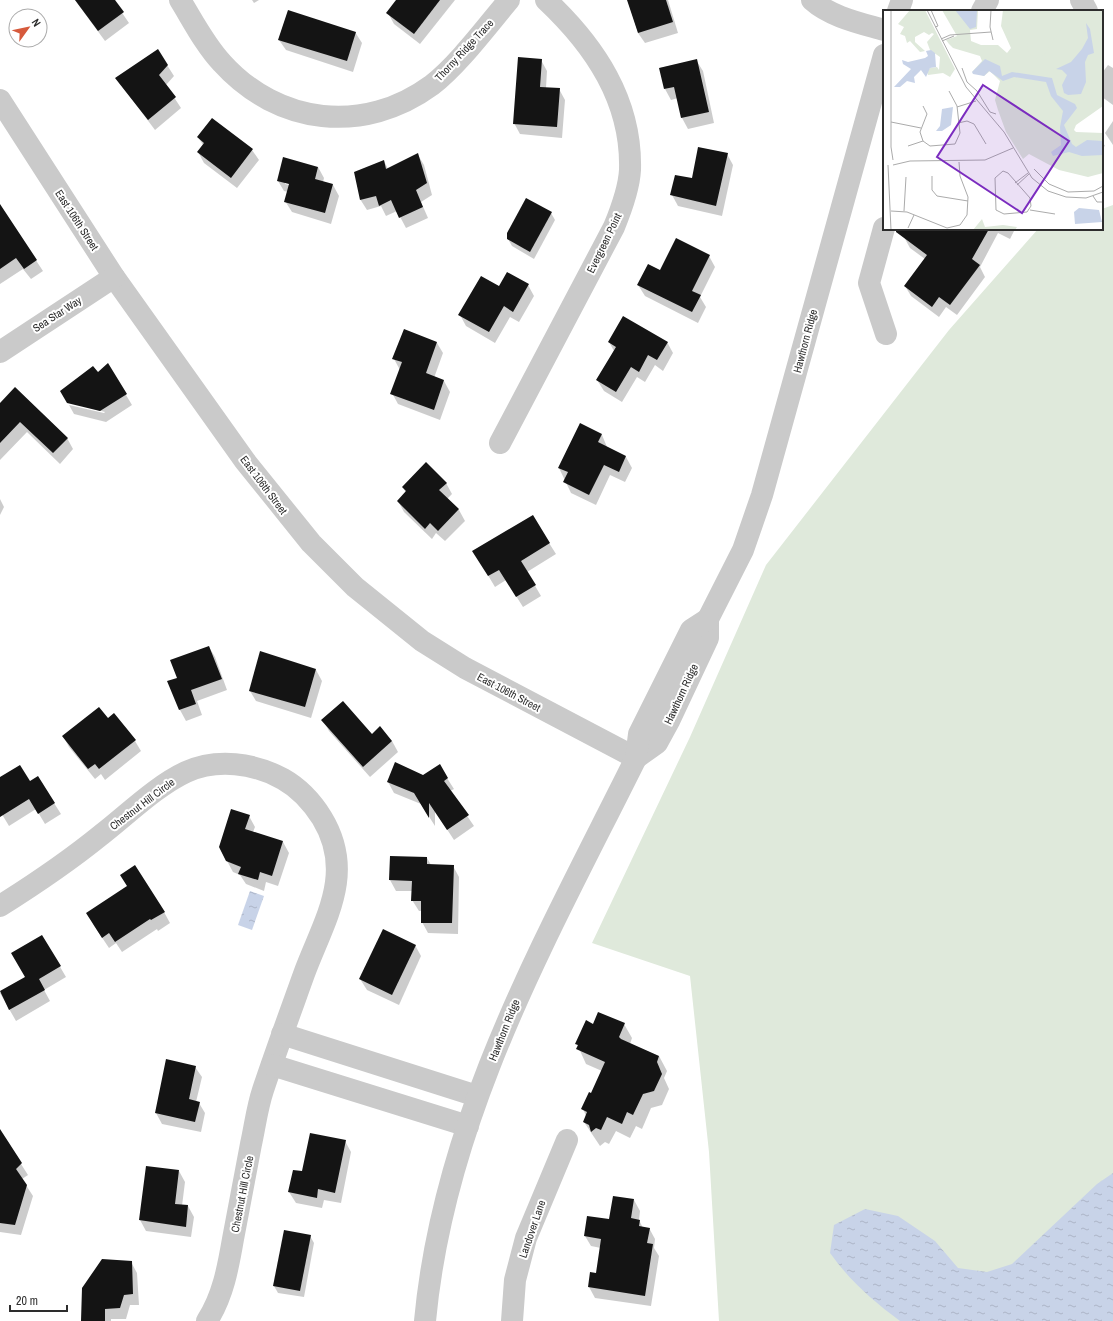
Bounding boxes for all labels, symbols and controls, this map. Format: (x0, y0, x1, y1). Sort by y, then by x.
north arrow (8, 8, 48, 48)
inset map (883, 10, 1103, 230)
text: N (29, 16, 44, 29)
street label: Thorny Ridge Trace (432, 16, 496, 84)
street label: East 106th Street (52, 187, 102, 253)
street label: Evergreen Point (583, 210, 625, 275)
street label: Sea Star Way (30, 293, 84, 335)
street label: Hawthorn Ridge (790, 308, 820, 374)
street label: East 106th Street (237, 453, 291, 517)
street label: Hawthorn Ridge (661, 662, 701, 726)
street label: East 106th Street (475, 669, 543, 715)
street label: Chestnut Hill Circle (107, 775, 177, 833)
street label: Hawthorn Ridge (485, 997, 523, 1063)
street label: Chestnut Hill Circle (228, 1155, 256, 1233)
street label: Landover Lane (516, 1198, 548, 1260)
scale bar (10, 1287, 67, 1313)
text: 20 m (16, 1293, 38, 1309)

